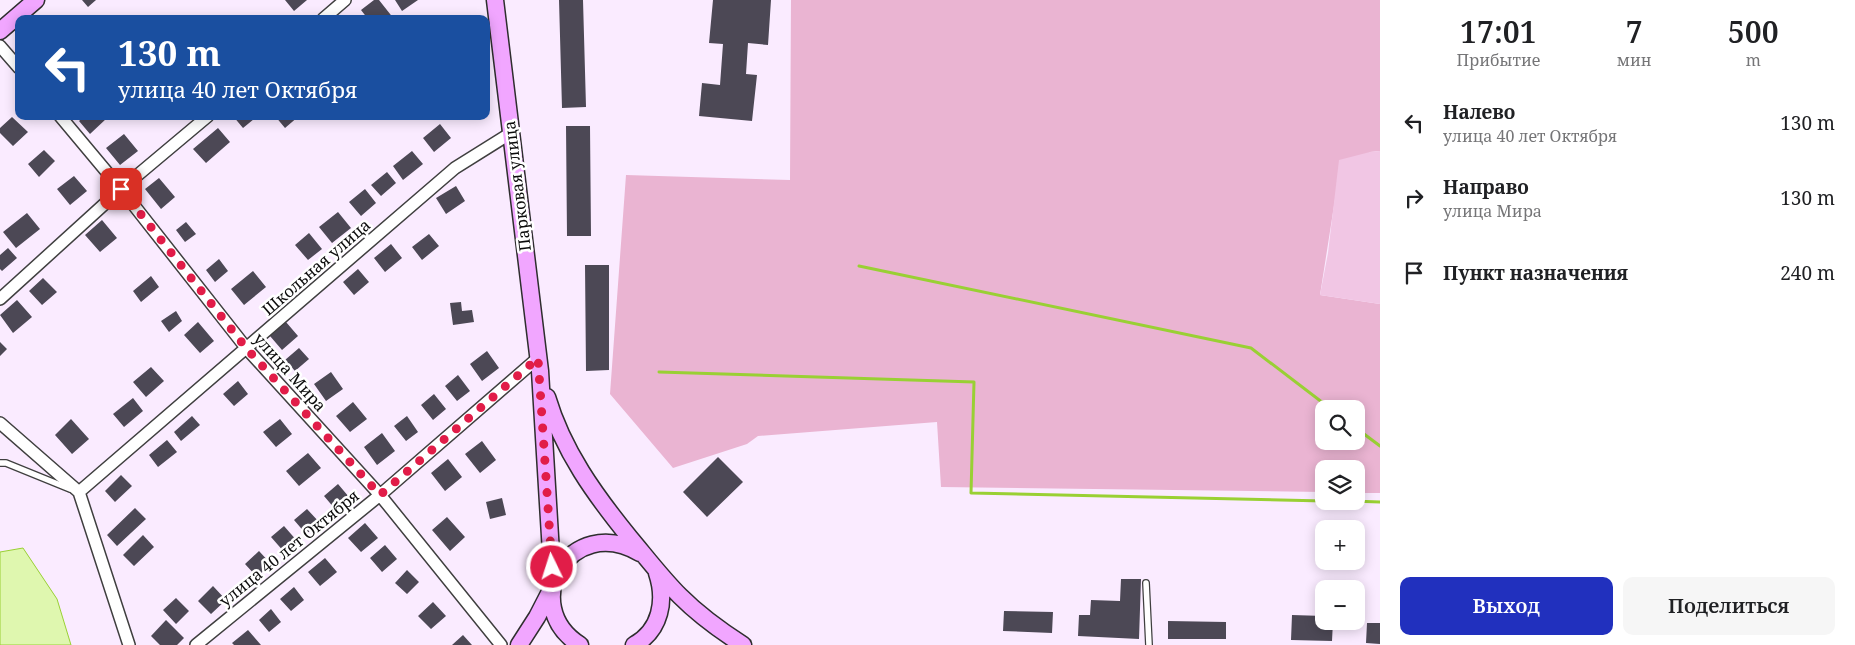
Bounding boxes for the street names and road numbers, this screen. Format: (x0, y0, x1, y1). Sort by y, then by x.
street label: Парковая улица (498, 120, 536, 252)
street label: Школьная улица (257, 214, 375, 320)
street label: улица Мира (249, 328, 331, 416)
street label: улица 40 лет Октября (214, 485, 364, 611)

